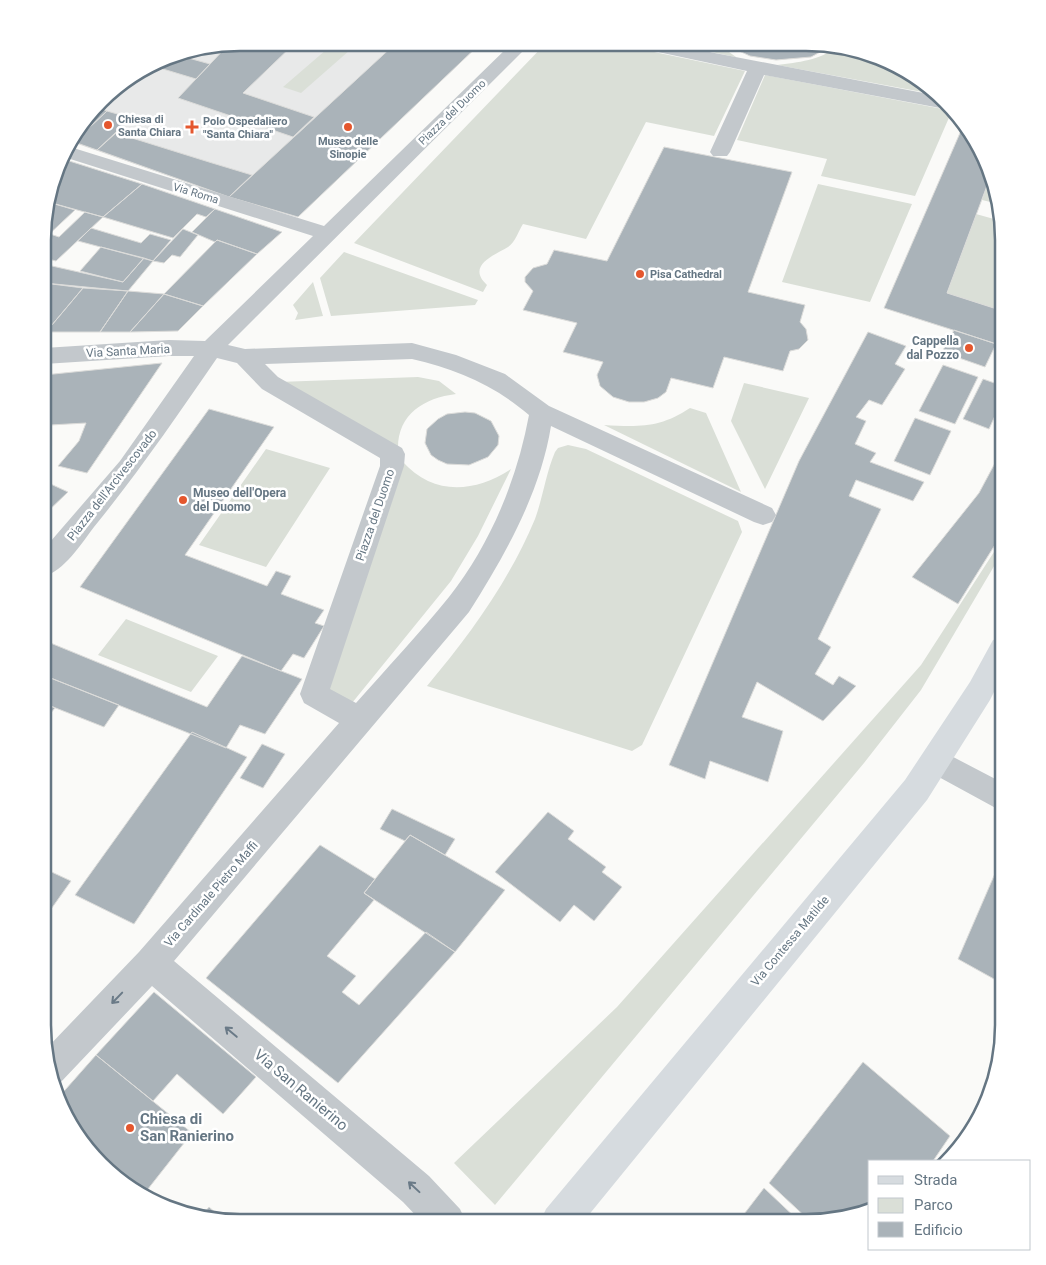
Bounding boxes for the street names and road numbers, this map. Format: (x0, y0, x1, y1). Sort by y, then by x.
street label: Piazza del Duomo (416, 77, 489, 148)
street label: Via Roma (171, 180, 220, 207)
street label: Via Santa Maria (86, 342, 170, 360)
street label: Piazza dell'Arcivescovado (64, 427, 160, 543)
street label: Piazza del Duomo (353, 467, 397, 563)
street label: Via Cardinale Pietro Maffi (161, 838, 261, 950)
street label: Via Contessa Matilde (748, 893, 832, 989)
street label: Via San Ranierino (250, 1045, 352, 1135)

